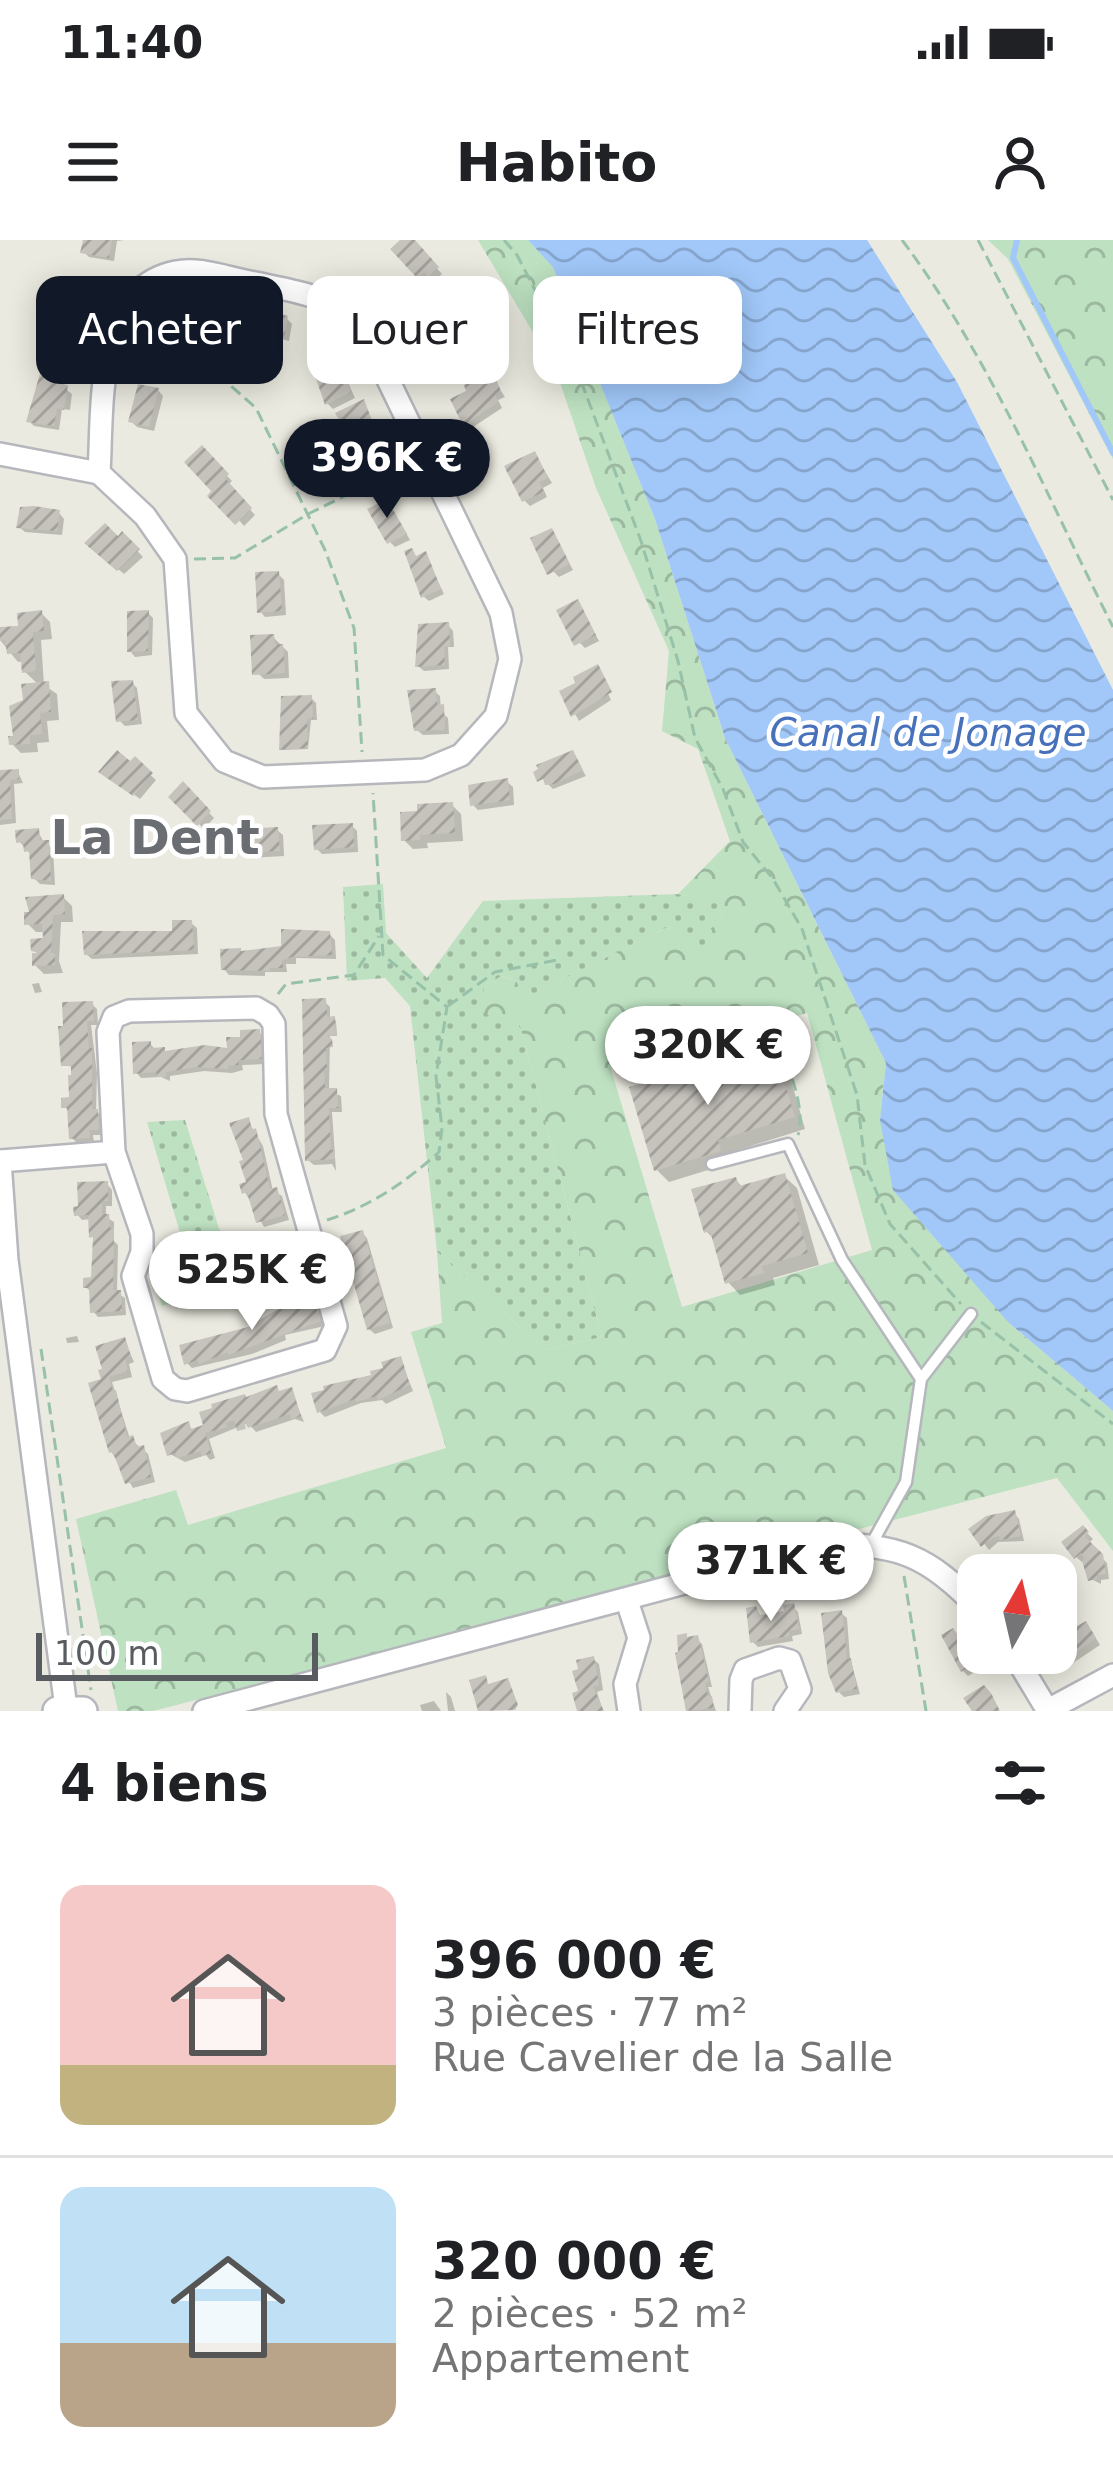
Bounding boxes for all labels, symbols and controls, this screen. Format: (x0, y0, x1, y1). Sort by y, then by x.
text: 11:40 (60, 16, 203, 69)
icon: menu (60, 129, 126, 195)
icon: person (987, 129, 1053, 195)
text: Habito (456, 131, 657, 194)
chip: Acheter (36, 276, 283, 384)
chip: Louer (307, 276, 509, 384)
chip: Filtres (533, 276, 742, 384)
pin: 396K € (289, 419, 485, 521)
text: 396K € (311, 435, 463, 480)
water label: Canal de Jonage (770, 710, 1086, 755)
district label: La Dent (50, 809, 260, 865)
pin: 320K € (610, 1006, 806, 1108)
text: 320K € (632, 1022, 784, 1067)
pin: 525K € (154, 1231, 350, 1333)
text: 525K € (176, 1247, 328, 1292)
pin: 371K € (673, 1522, 869, 1624)
text: 371K € (695, 1538, 847, 1583)
north arrow (957, 1554, 1077, 1674)
map controls (957, 1554, 1077, 1674)
scale bar (36, 1627, 318, 1680)
text: 100 m (54, 1634, 160, 1673)
icon: filters (987, 1750, 1053, 1816)
text: 4 biens (60, 1754, 268, 1813)
text: 396 000 € (432, 1931, 716, 1990)
icon: home (156, 1933, 300, 2077)
text: 3 pièces · 77 m² (432, 1990, 747, 2035)
text: Rue Cavelier de la Salle (432, 2035, 893, 2080)
text: 320 000 € (432, 2232, 716, 2291)
icon: home (156, 2235, 300, 2379)
text: 2 pièces · 52 m² (432, 2291, 747, 2336)
text: Appartement (432, 2336, 689, 2381)

